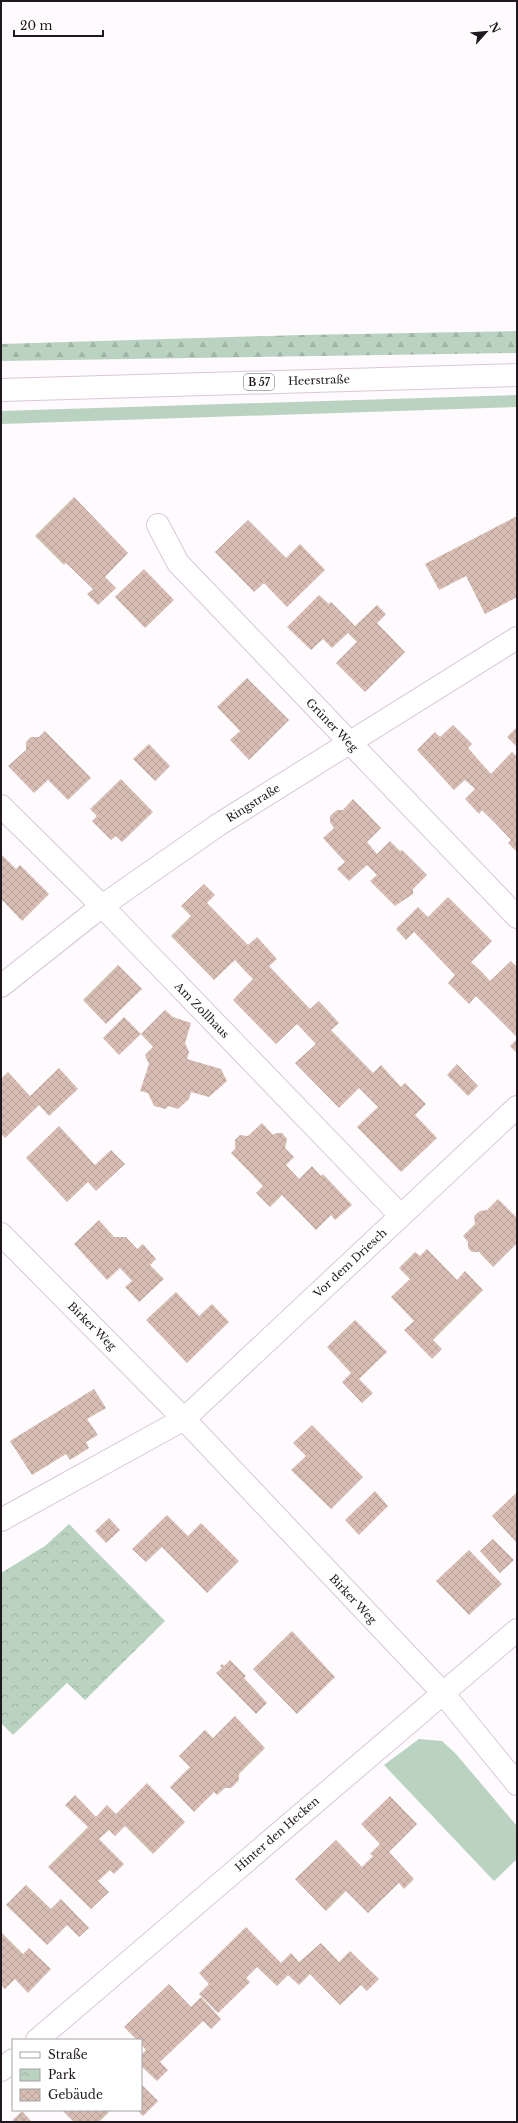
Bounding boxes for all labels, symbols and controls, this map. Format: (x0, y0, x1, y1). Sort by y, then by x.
scale bar (14, 12, 103, 38)
north arrow (466, 12, 506, 52)
text: 20 m (20, 18, 52, 33)
text: N (486, 20, 504, 36)
street label: Heerstraße (288, 372, 350, 388)
road number: B 57 (244, 374, 274, 390)
street label: Grüner Weg (303, 695, 361, 755)
street label: Ringstraße (223, 781, 283, 825)
street label: Am Zollhaus (171, 978, 232, 1041)
street label: Vor dem Driesch (310, 1225, 390, 1301)
street label: Birker Weg (65, 1299, 119, 1353)
street label: Birker Weg (326, 1571, 380, 1627)
street label: Hinter den Hecken (232, 1793, 322, 1874)
legend (12, 2039, 142, 2111)
text: Straße (48, 2047, 88, 2062)
text: Park (48, 2067, 76, 2082)
text: Gebäude (48, 2087, 103, 2102)

